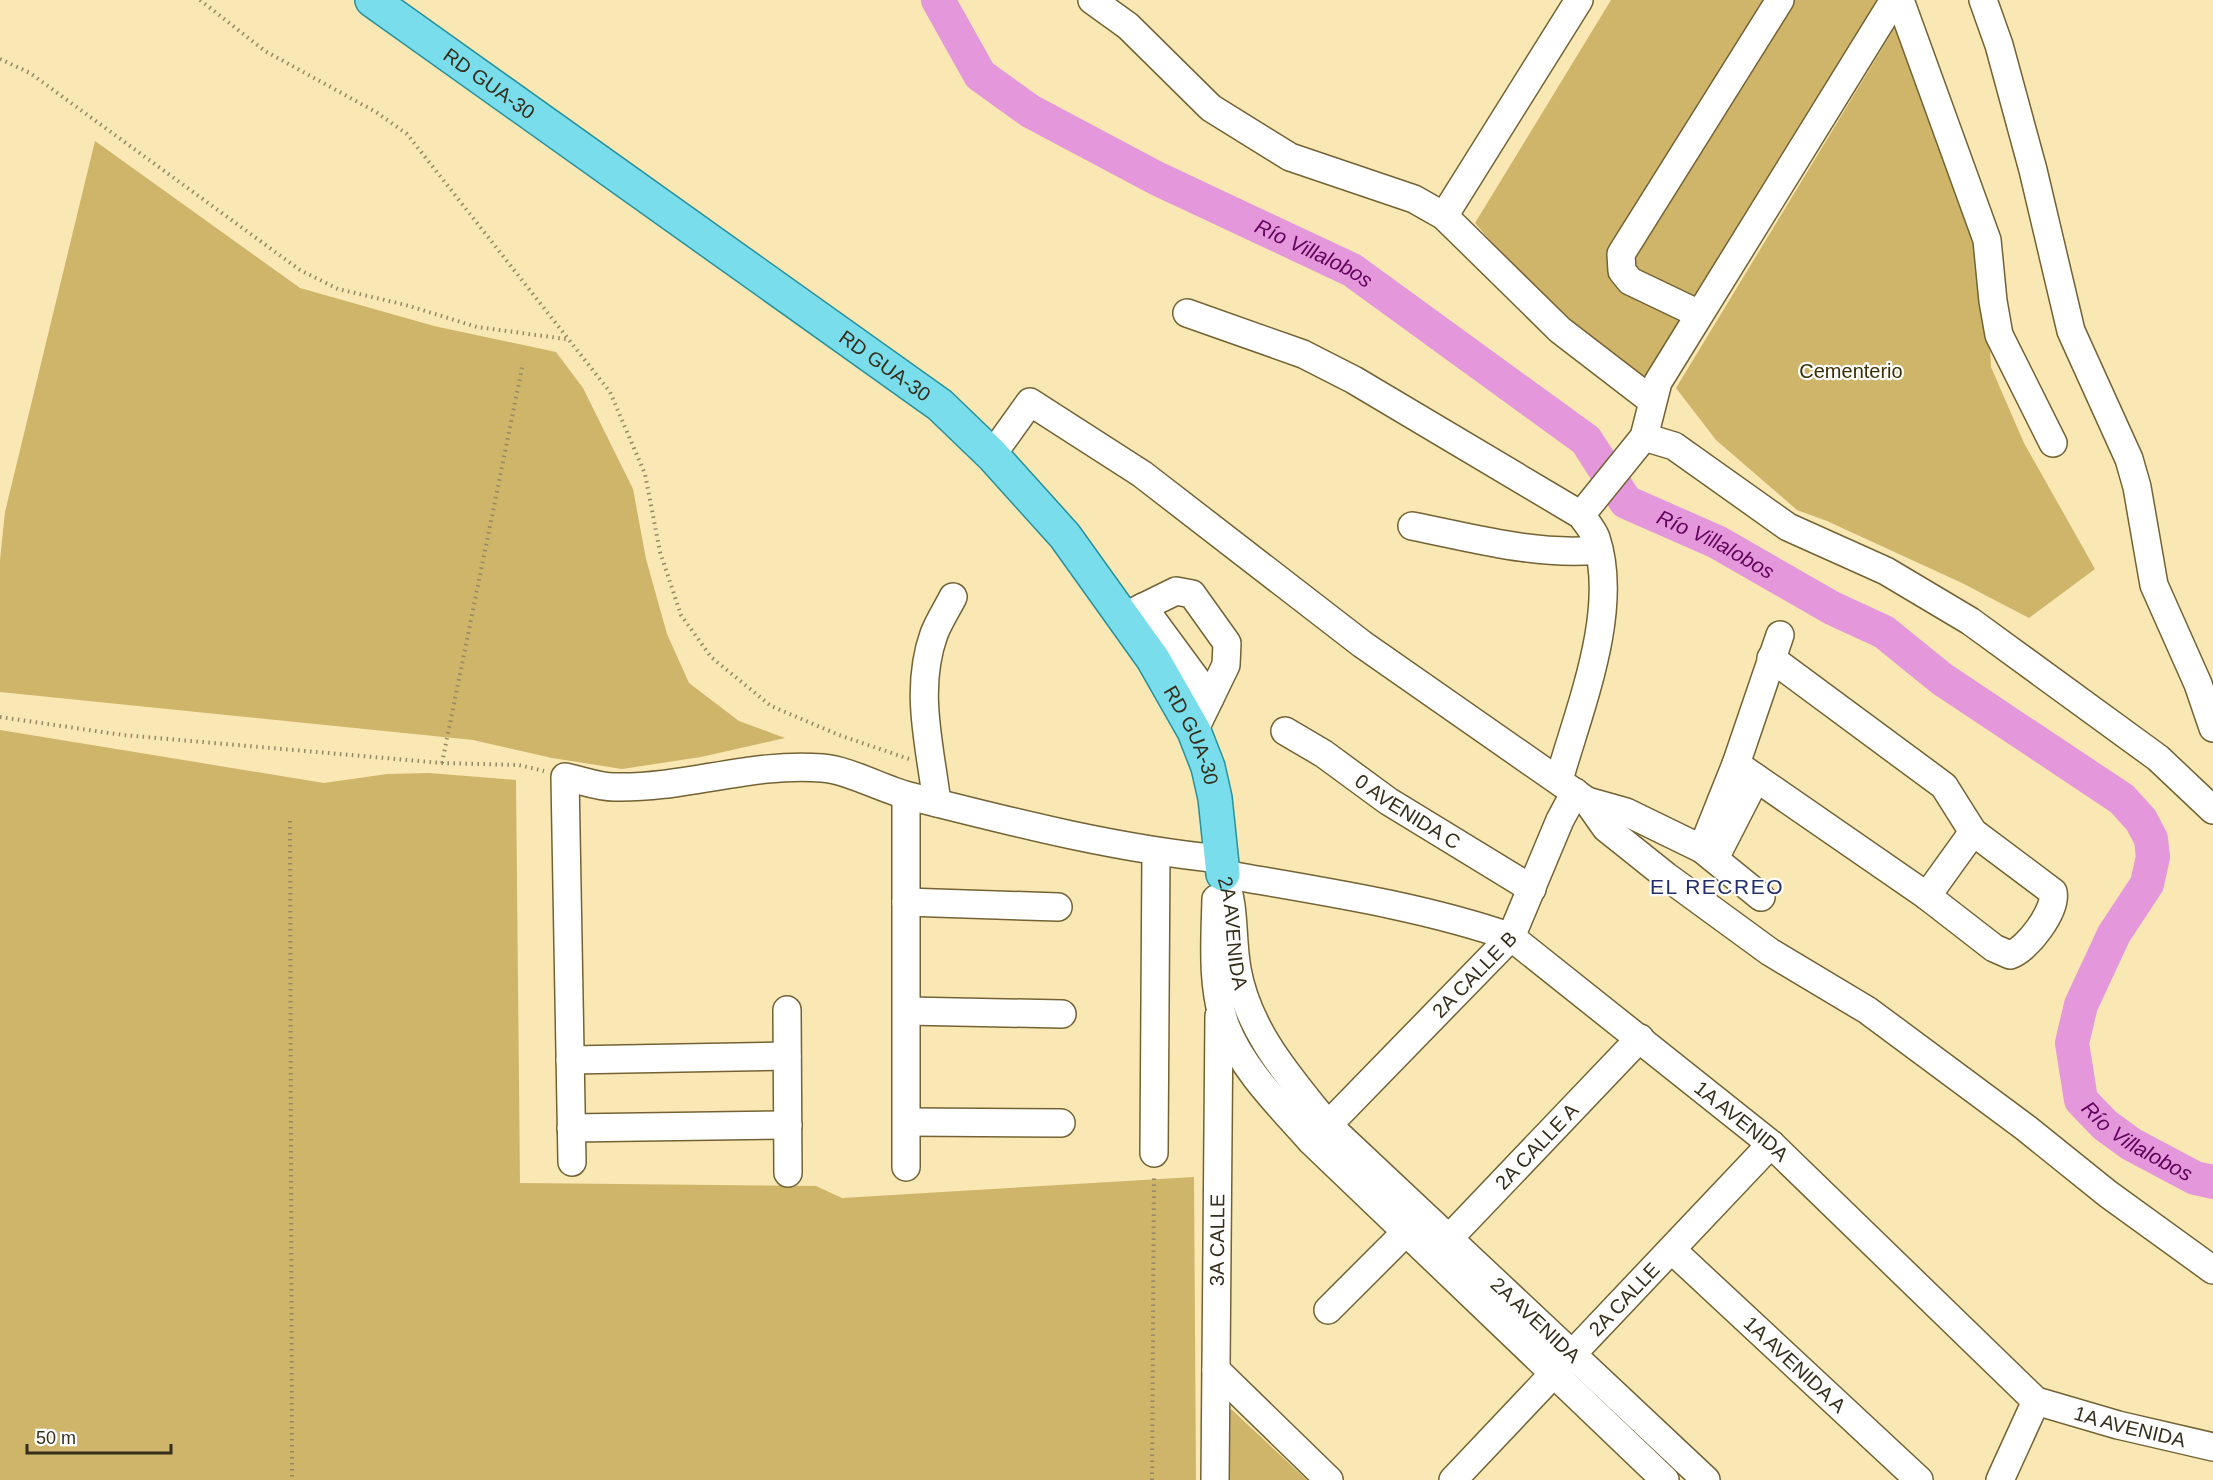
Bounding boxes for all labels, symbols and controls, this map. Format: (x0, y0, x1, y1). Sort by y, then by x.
street label: RD GUA-30 (439, 44, 539, 124)
water label: Río Villalobos (1252, 214, 1377, 292)
street label: RD GUA-30 (835, 326, 935, 406)
park label: Cementerio (1799, 360, 1903, 382)
water label: Río Villalobos (1654, 505, 1779, 584)
street label: RD GUA-30 (1160, 682, 1223, 787)
street label: 0 AVENIDA C (1351, 770, 1464, 854)
street label: 2A AVENIDA (1214, 874, 1253, 993)
district label: EL RECREO (1650, 875, 1784, 898)
street label: 2A CALLE B (1428, 927, 1521, 1022)
street label: 1A AVENIDA (1690, 1076, 1793, 1166)
water label: Río Villalobos (2077, 1096, 2197, 1186)
street label: 2A CALLE A (1491, 1098, 1583, 1194)
street label: 3A CALLE (1206, 1194, 1228, 1286)
street label: 2A CALLE (1584, 1258, 1664, 1340)
street label: 2A AVENIDA (1487, 1273, 1585, 1368)
street label: 1A AVENIDA A (1740, 1312, 1851, 1418)
street label: 1A AVENIDA (2072, 1402, 2188, 1451)
scale bar (27, 1417, 171, 1455)
text: 50 m (36, 1428, 76, 1448)

